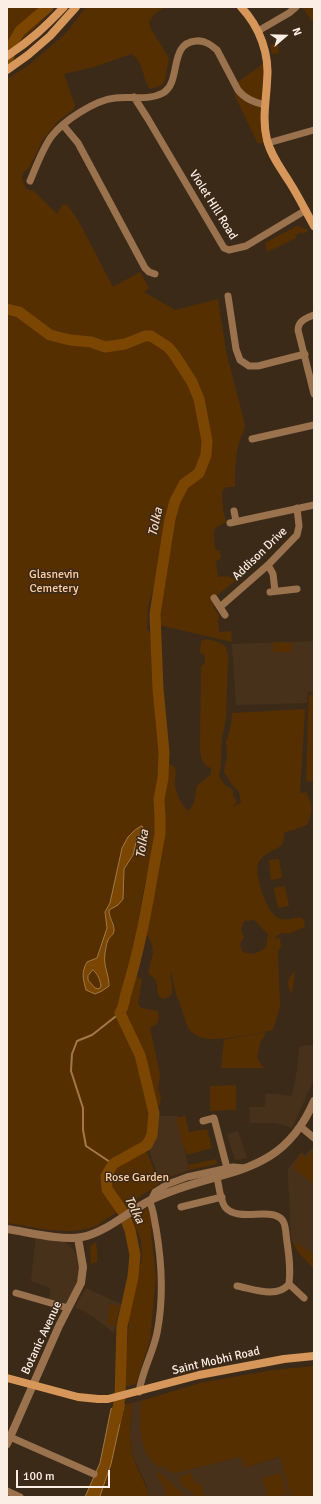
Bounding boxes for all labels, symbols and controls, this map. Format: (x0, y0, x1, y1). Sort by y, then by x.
north arrow (265, 16, 305, 56)
text: N (289, 26, 304, 38)
street label: Violet HIll Road (186, 167, 240, 243)
water label: Tolka (145, 506, 167, 538)
street label: Addison Drive (230, 524, 290, 584)
park label: Glasnevin Cemetery (29, 568, 79, 596)
water label: Tolka (133, 829, 153, 859)
park label: Rose Garden (105, 1171, 169, 1185)
water label: Tolka (121, 1194, 147, 1226)
street label: Botanic Avenue (19, 1299, 65, 1377)
street label: Saint Mobhi Road (171, 1344, 261, 1378)
scale bar (18, 1462, 112, 1488)
text: 100 m (23, 1469, 55, 1484)

